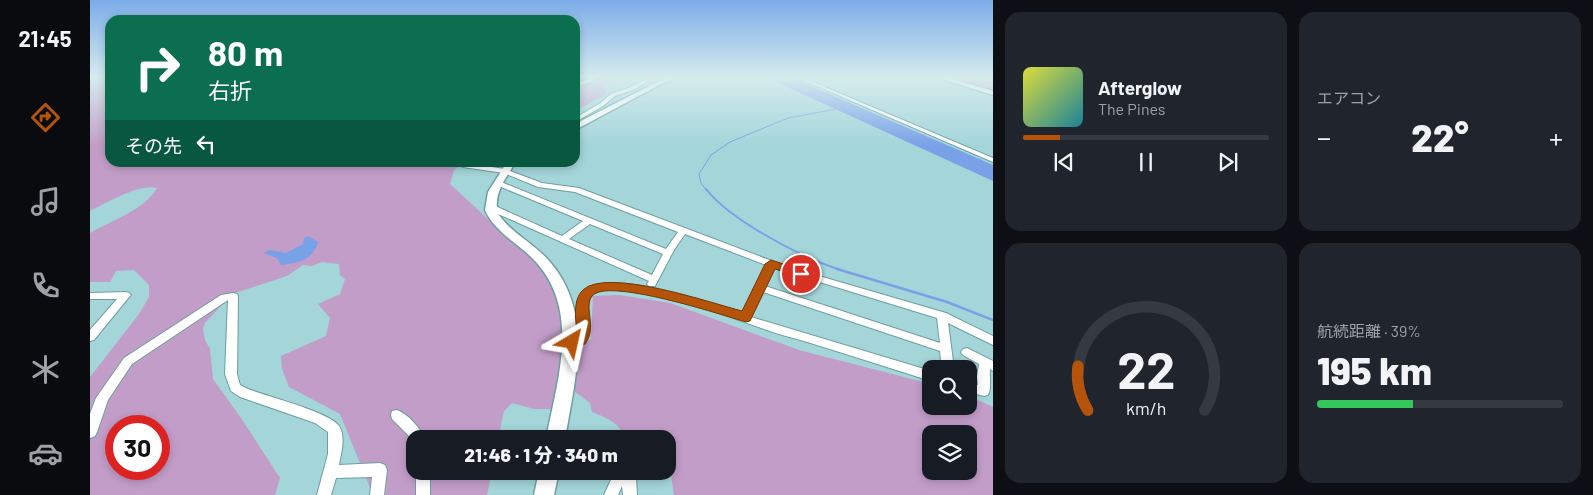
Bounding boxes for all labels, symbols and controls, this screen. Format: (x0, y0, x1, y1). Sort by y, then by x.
text: 21:45 (18, 25, 72, 51)
text: 80 m (208, 31, 283, 73)
icon: right (125, 35, 190, 100)
text: Afterglow (1098, 76, 1182, 99)
text: 右折 (208, 77, 252, 103)
text: エアコン (1317, 88, 1381, 107)
text: The Pines (1098, 99, 1166, 118)
icon: directions (28, 100, 63, 135)
text: 22° (1411, 114, 1469, 160)
text: − (1317, 120, 1331, 154)
text: + (1549, 120, 1563, 154)
icon: left (192, 130, 220, 158)
text: その先 (125, 134, 182, 157)
icon: previous (1050, 148, 1078, 176)
icon: pause (1132, 148, 1160, 176)
icon: next (1214, 148, 1242, 176)
icon: music (28, 184, 63, 219)
pin (780, 253, 822, 295)
icon: arrive (787, 260, 815, 288)
icon: phone (28, 268, 63, 303)
position arrow (545, 315, 597, 367)
text: 航続距離 · 39% (1317, 321, 1421, 340)
text: 22 (1117, 337, 1175, 399)
text: 195 km (1317, 347, 1432, 393)
icon: climate (28, 352, 63, 387)
map controls (922, 360, 977, 480)
button: search (922, 360, 977, 415)
text: km/h (1126, 397, 1166, 419)
speed limit sign: 30 (105, 415, 170, 480)
button: layers (922, 425, 977, 480)
icon: car (28, 436, 63, 471)
text: 21:46 · 1 分 · 340 m (464, 443, 618, 466)

